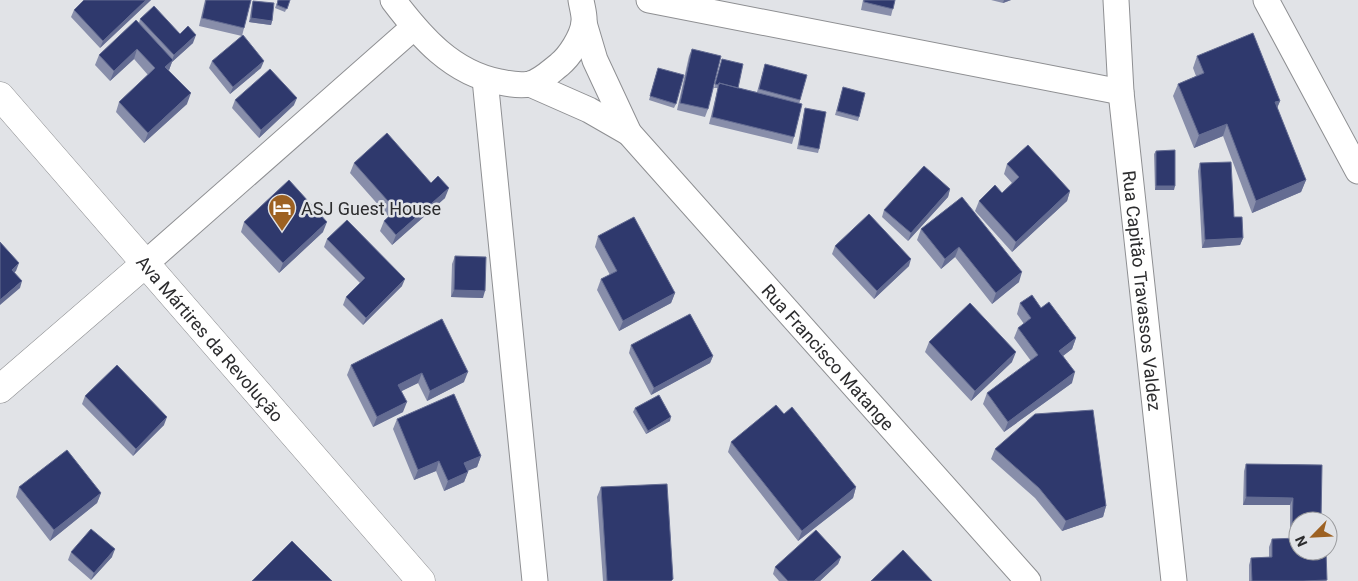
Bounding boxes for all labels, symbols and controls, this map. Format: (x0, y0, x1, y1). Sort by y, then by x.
street label: Rua Capitão Travassos Valdez (1119, 169, 1166, 412)
hotel icon: ASJ Guest House (267, 193, 297, 232)
place label: ASJ Guest House (301, 198, 441, 219)
street label: Ava Mártires da Revolução (133, 251, 288, 426)
street label: Rua Francisco Matange (758, 280, 899, 434)
north arrow (1288, 511, 1338, 561)
text: N (1292, 534, 1310, 549)

